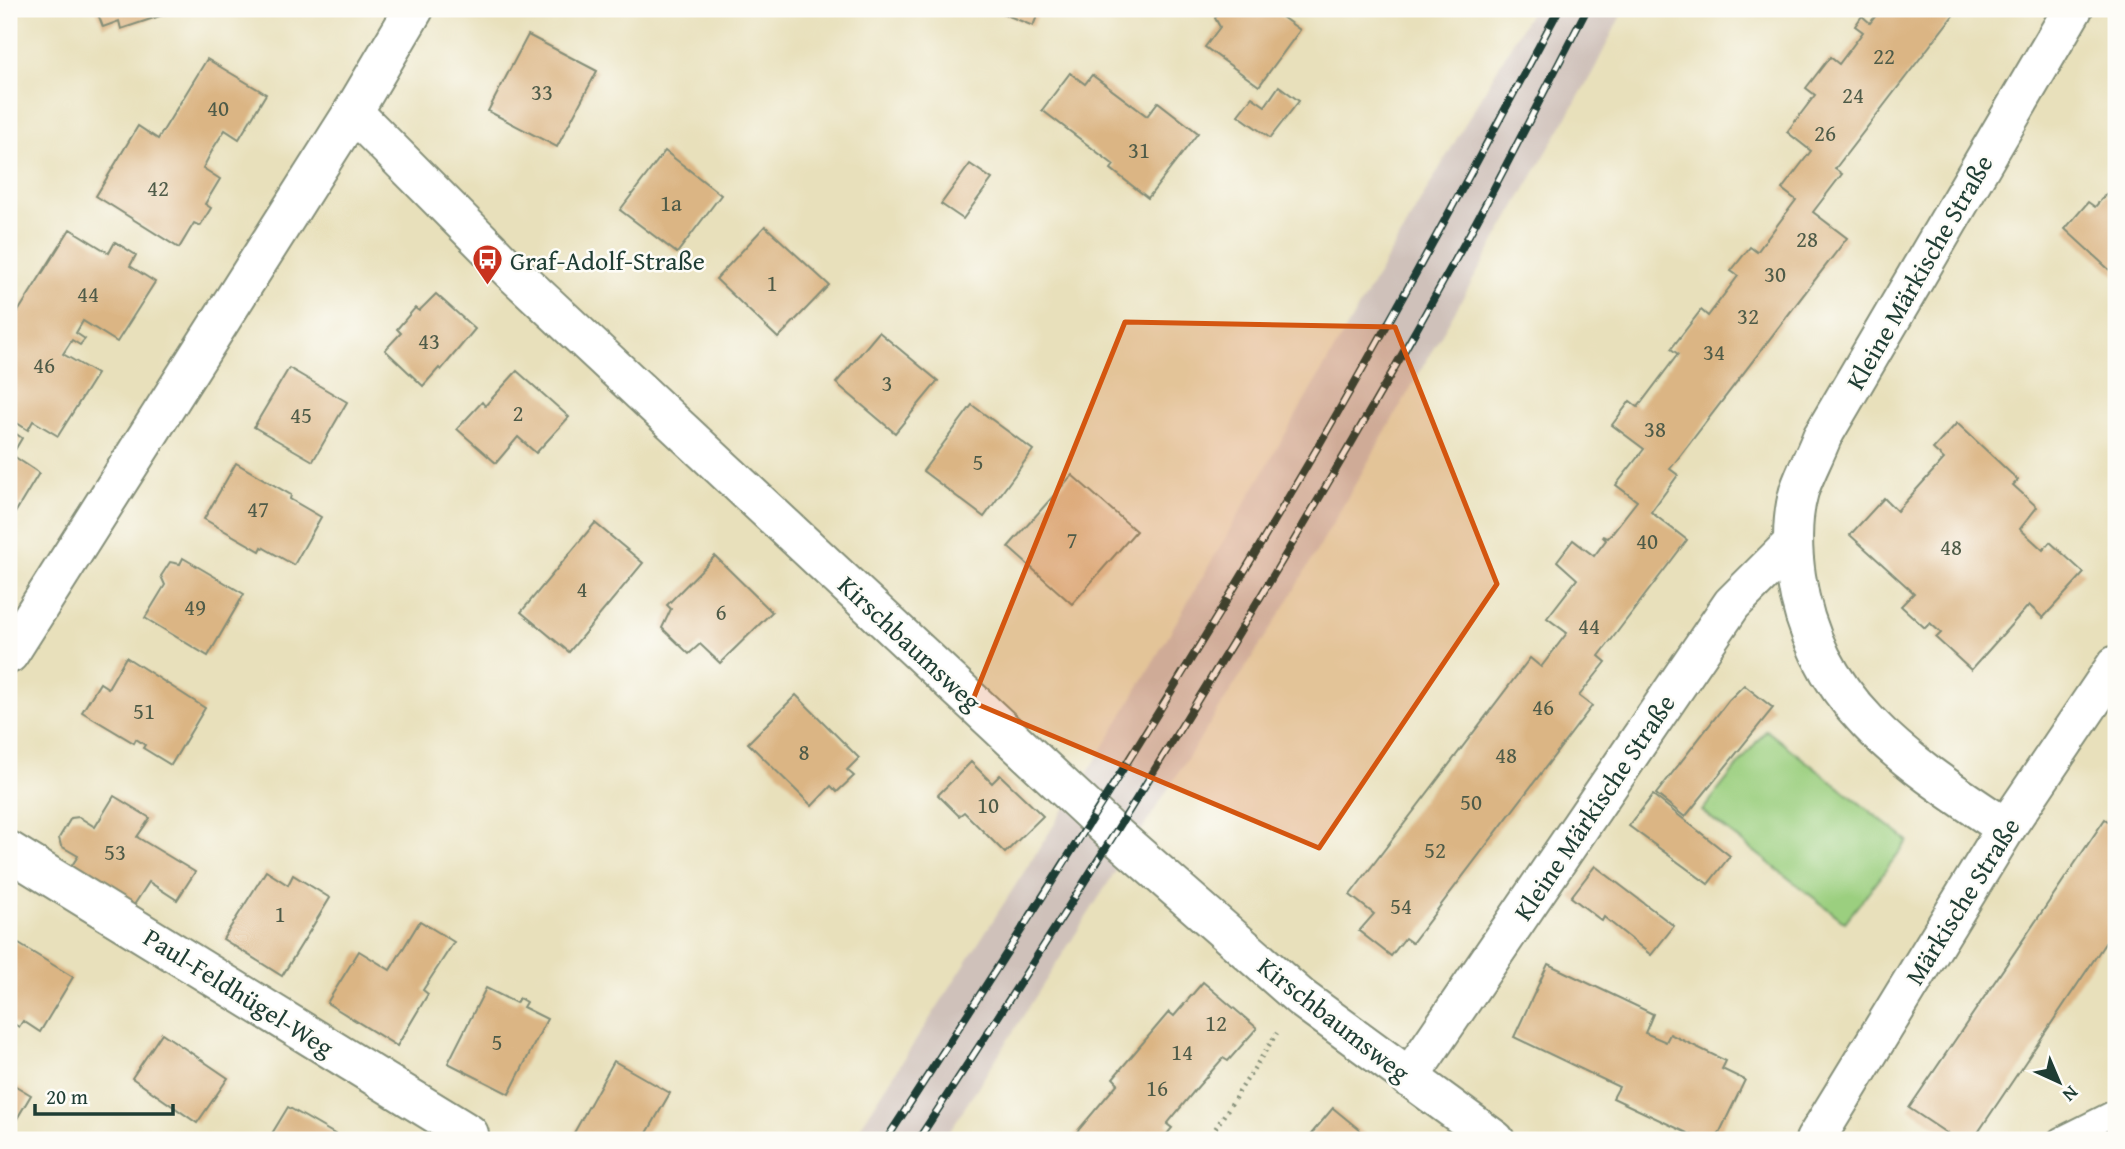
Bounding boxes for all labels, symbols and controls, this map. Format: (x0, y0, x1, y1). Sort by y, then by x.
house number: 22 (1873, 39, 1895, 72)
house number: 33 (531, 75, 553, 108)
house number: 24 (1842, 78, 1864, 111)
house number: 40 (207, 91, 229, 124)
house number: 26 (1814, 116, 1836, 149)
house number: 31 (1128, 133, 1150, 166)
street label: Kleine Märkische Straße (1836, 147, 2002, 397)
house number: 42 (147, 171, 169, 204)
house number: 1a (660, 186, 682, 219)
house number: 28 (1796, 222, 1818, 255)
place label: Graf-Adolf-Straße (510, 241, 705, 280)
bus stop icon: Graf-Adolf-Straße (470, 243, 504, 287)
house number: 30 (1764, 257, 1786, 290)
house number: 1 (766, 266, 778, 299)
house number: 44 (77, 277, 99, 310)
house number: 32 (1737, 299, 1759, 332)
house number: 43 (418, 324, 440, 357)
house number: 34 (1703, 335, 1725, 368)
house number: 46 (33, 348, 55, 381)
house number: 3 (881, 366, 893, 399)
house number: 2 (512, 396, 524, 429)
house number: 45 (290, 398, 312, 431)
house number: 38 (1644, 412, 1666, 445)
house number: 5 (972, 445, 984, 478)
house number: 47 (247, 492, 269, 525)
house number: 7 (1066, 523, 1078, 556)
house number: 40 (1636, 524, 1658, 557)
house number: 48 (1940, 530, 1962, 563)
street label: Kirschbaumsweg (829, 566, 991, 720)
house number: 4 (576, 572, 588, 605)
house number: 49 (184, 590, 206, 623)
house number: 6 (715, 595, 727, 628)
house number: 44 (1578, 609, 1600, 642)
street label: Kleine Märkische Straße (1504, 686, 1684, 928)
house number: 46 (1532, 690, 1554, 723)
house number: 51 (133, 694, 155, 727)
house number: 8 (798, 735, 810, 768)
house number: 48 (1495, 738, 1517, 771)
house number: 50 (1460, 785, 1482, 818)
house number: 10 (977, 788, 999, 821)
street label: Märkische Straße (1895, 810, 2029, 992)
house number: 52 (1424, 833, 1446, 866)
house number: 53 (104, 835, 126, 868)
house number: 54 (1390, 889, 1412, 922)
house number: 1 (274, 897, 286, 930)
street label: Paul-Feldhügel-Weg (136, 918, 342, 1066)
street label: Kirschbaumsweg (1250, 947, 1419, 1091)
house number: 12 (1205, 1006, 1227, 1039)
house number: 5 (491, 1025, 503, 1058)
house number: 14 (1171, 1035, 1193, 1068)
north arrow (2024, 1048, 2094, 1118)
house number: 16 (1146, 1071, 1168, 1104)
scale bar (35, 1072, 173, 1116)
text: N (2056, 1080, 2085, 1109)
text: 20 m (46, 1081, 88, 1112)

